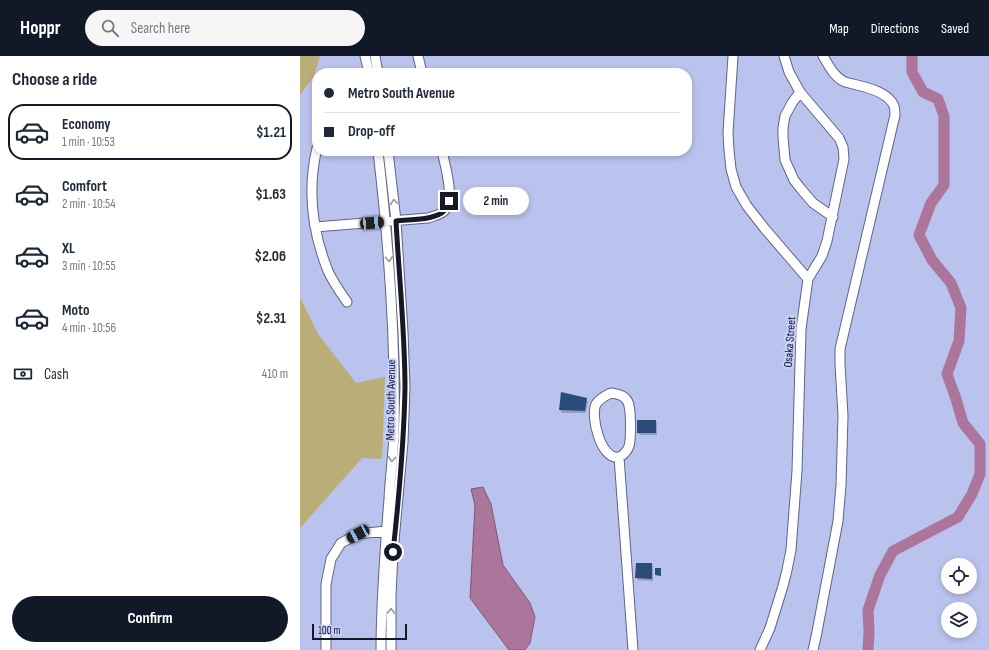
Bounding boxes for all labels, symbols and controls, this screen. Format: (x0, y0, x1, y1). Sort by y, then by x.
search box (85, 10, 365, 46)
text: Hoppr (20, 17, 61, 40)
icon: search (99, 17, 121, 39)
text: Search here (131, 19, 190, 38)
text: Map (829, 20, 849, 37)
text: Directions (871, 20, 919, 37)
text: Saved (941, 20, 969, 37)
text: Choose a ride (12, 69, 97, 90)
text: Metro South Avenue (348, 84, 455, 103)
icon: car (14, 114, 50, 150)
text: Economy (62, 115, 111, 134)
text: Drop-off (348, 122, 395, 141)
text: $1.21 (256, 123, 286, 142)
text: 1 min · 10:53 (62, 134, 115, 150)
icon: car (14, 176, 50, 212)
text: Comfort (62, 177, 107, 196)
text: $1.63 (255, 185, 286, 204)
callout: 2 min (463, 187, 529, 215)
route end (440, 192, 458, 210)
text: 2 min (484, 193, 508, 209)
text: 2 min · 10:54 (62, 196, 116, 212)
one-way arrow (390, 199, 399, 205)
car (360, 216, 384, 230)
icon: car (14, 238, 50, 274)
text: XL (62, 239, 75, 258)
text: $2.06 (254, 247, 286, 266)
one-way arrow (384, 256, 393, 262)
text: 3 min · 10:55 (62, 258, 116, 274)
icon: car (14, 300, 50, 336)
text: Moto (62, 301, 89, 320)
text: $2.31 (256, 309, 286, 328)
street label: Osaka Street (781, 316, 799, 368)
text: 4 min · 10:56 (62, 320, 116, 336)
street label: Metro South Avenue (383, 359, 399, 441)
icon: cash (12, 363, 34, 385)
text: Cash (44, 365, 69, 384)
text: 410 m (262, 366, 288, 382)
one-way arrow (387, 456, 396, 462)
car (345, 523, 371, 545)
route start (384, 543, 402, 561)
map controls (941, 558, 977, 638)
button: locate (941, 558, 977, 594)
button: Confirm (12, 596, 288, 642)
button: layers (941, 602, 977, 638)
one-way arrow (387, 608, 395, 614)
scale bar (312, 622, 407, 641)
text: 100 m (318, 624, 340, 637)

